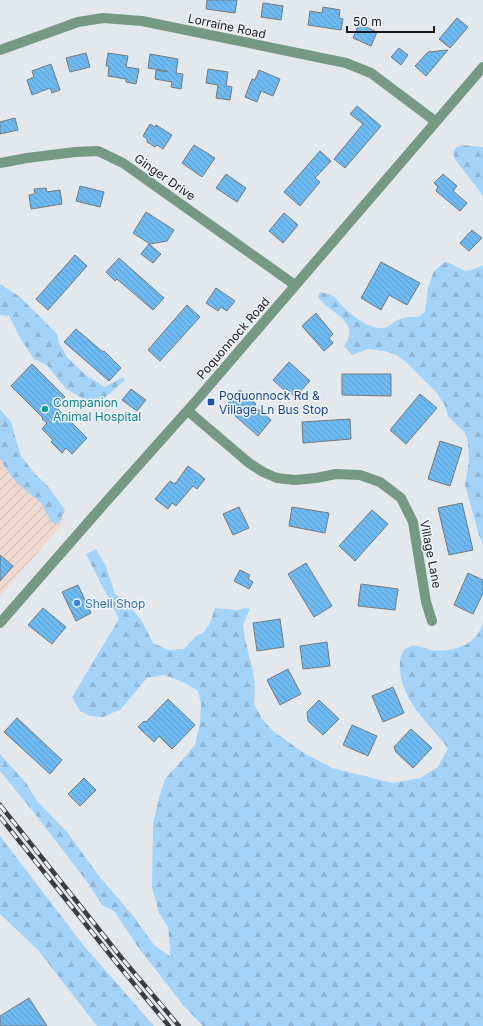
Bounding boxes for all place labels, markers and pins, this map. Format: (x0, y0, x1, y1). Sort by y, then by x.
place label: Poquonnock Rd & Village Ln Bus Stop (219, 388, 328, 417)
place label: Companion Animal Hospital (53, 395, 141, 424)
marker: Poquonnock Rd & Village Ln Bus Stop (206, 397, 216, 407)
marker: Companion Animal Hospital (40, 404, 50, 414)
place label: Shell Shop (85, 596, 145, 611)
marker: Shell Shop (72, 598, 82, 608)

